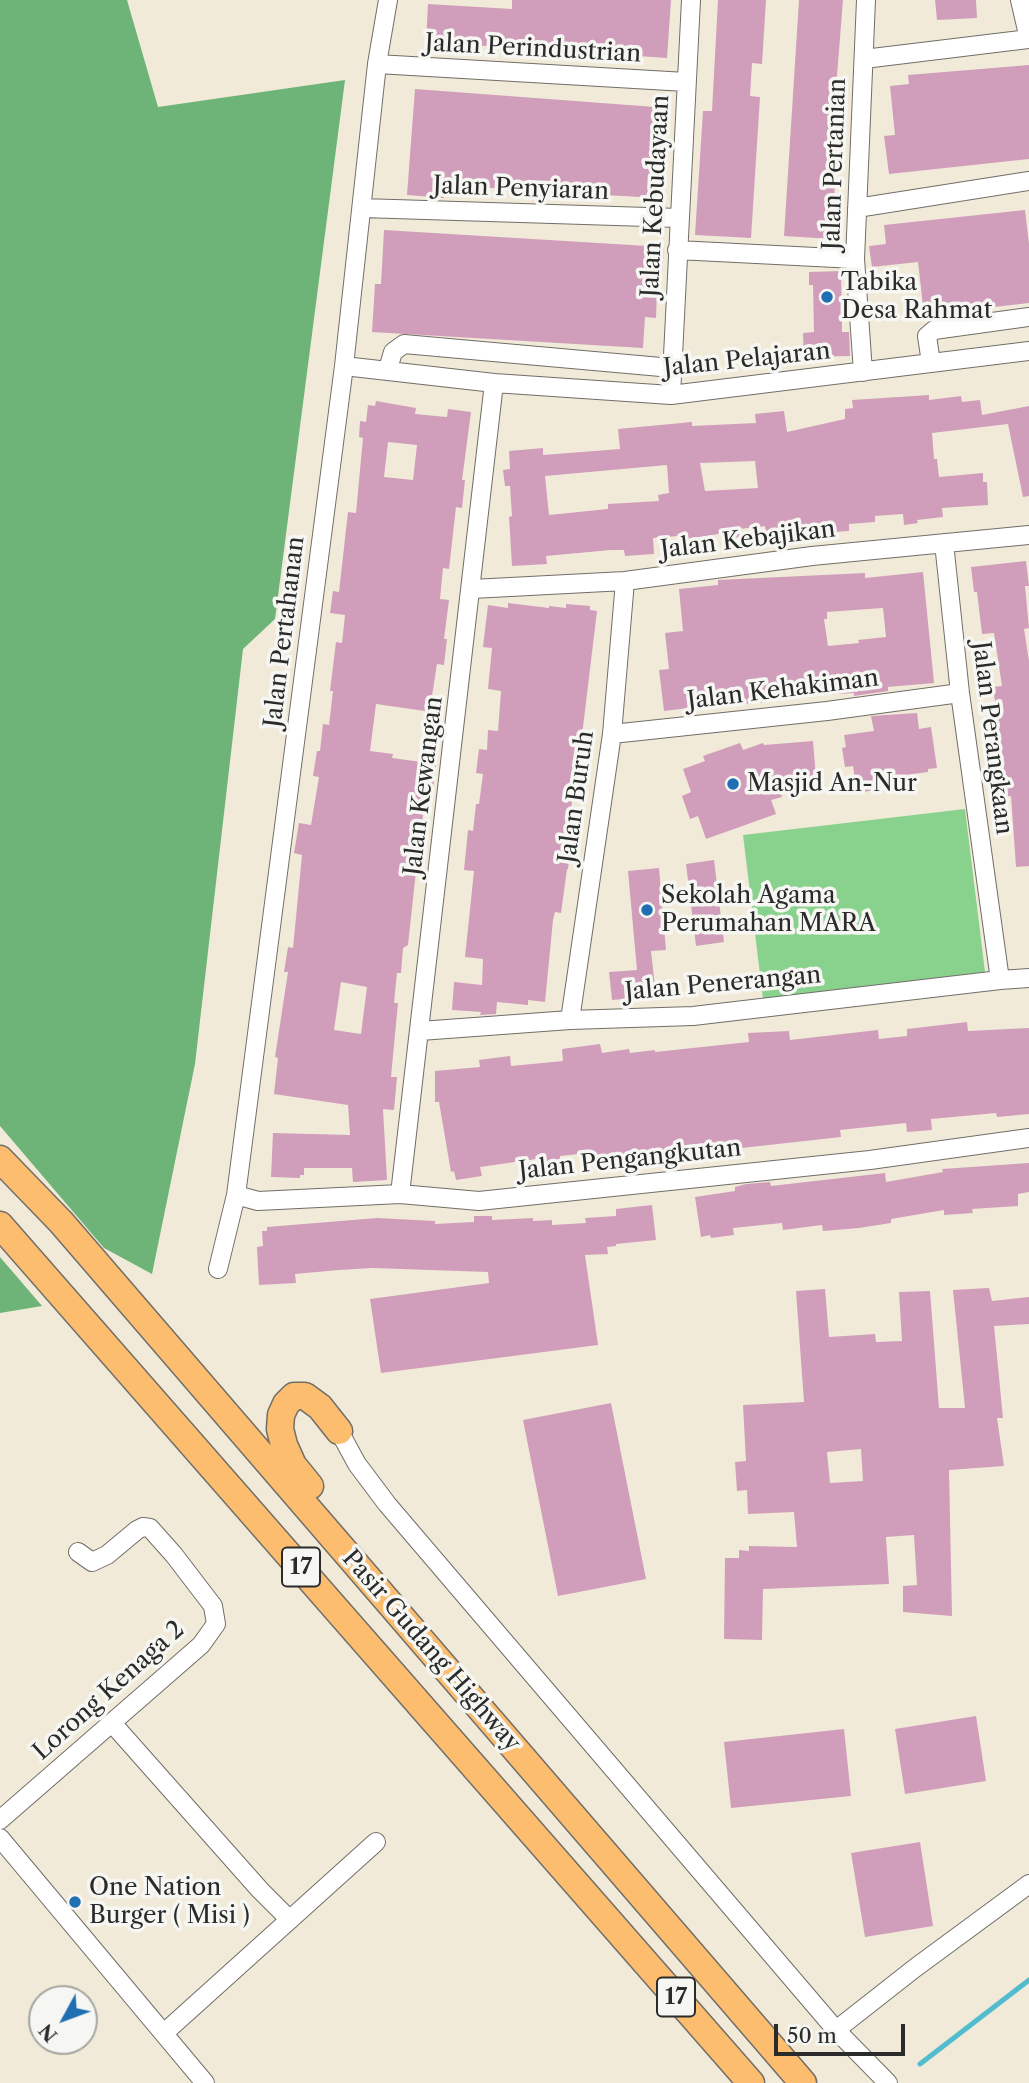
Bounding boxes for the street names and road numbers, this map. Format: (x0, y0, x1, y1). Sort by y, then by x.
street label: Jalan Perindustrian (424, 29, 642, 69)
street label: Jalan Pertanian (818, 78, 852, 250)
street label: Jalan Kebudayaan (636, 94, 676, 298)
street label: Jalan Penyiaran (432, 172, 610, 206)
street label: Jalan Pelajaran (662, 337, 832, 383)
street label: Jalan Kebajikan (659, 515, 837, 565)
street label: Jalan Pertahanan (259, 535, 311, 729)
street label: Jalan Perangkaan (966, 640, 1018, 836)
street label: Jalan Kehakiman (686, 664, 880, 716)
street label: Jalan Kewangan (399, 695, 449, 877)
street label: Jalan Buruh (553, 729, 601, 865)
street label: Jalan Penerangan (624, 961, 822, 1007)
street label: Jalan Pengangkutan (517, 1134, 743, 1186)
street label: Pasir Gudang Highway (336, 1544, 526, 1758)
road number: 17 (282, 1548, 320, 1586)
street label: Lorong Kenaga 2 (27, 1616, 191, 1766)
road number: 17 (657, 1978, 695, 2016)

